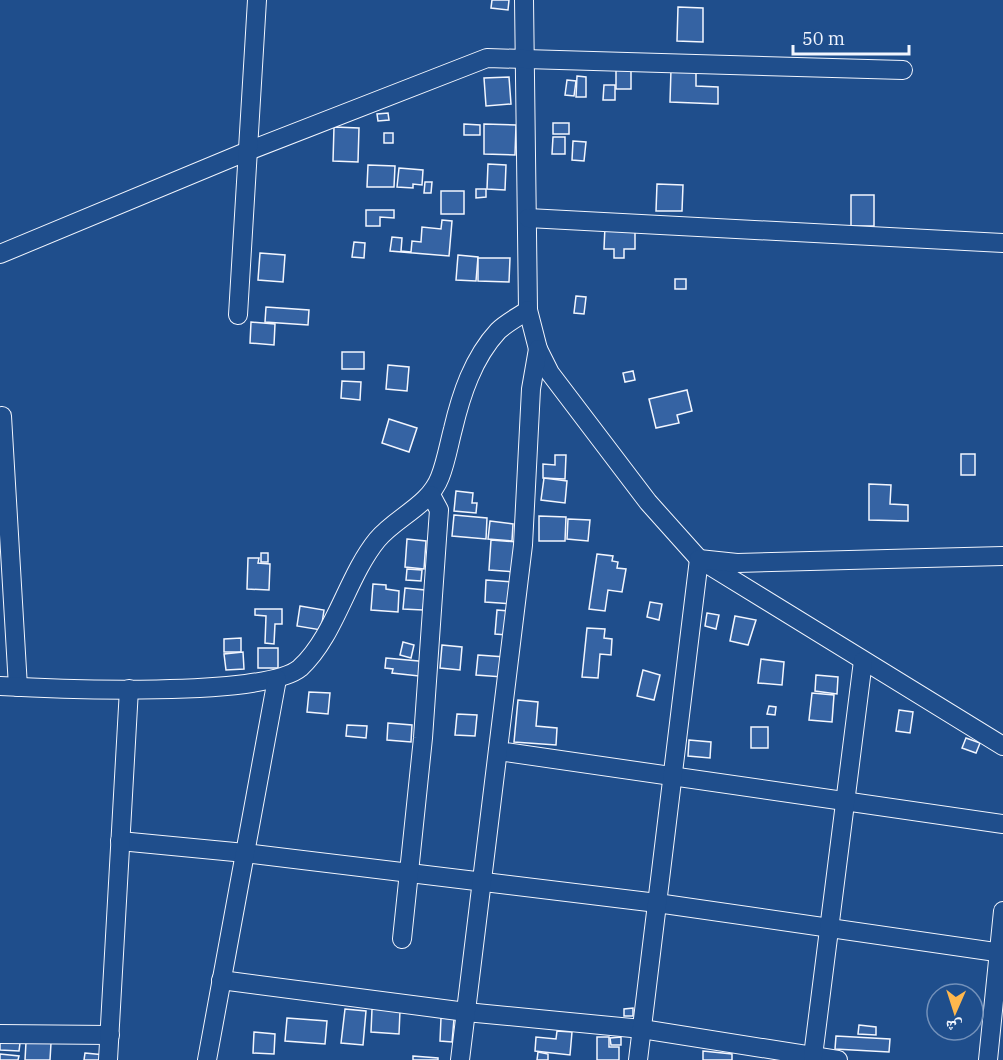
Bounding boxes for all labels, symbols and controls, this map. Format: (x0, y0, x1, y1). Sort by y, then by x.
scale bar (793, 18, 908, 56)
text: 50 m (802, 27, 845, 50)
north arrow (925, 982, 985, 1042)
text: ش (945, 1017, 963, 1037)

